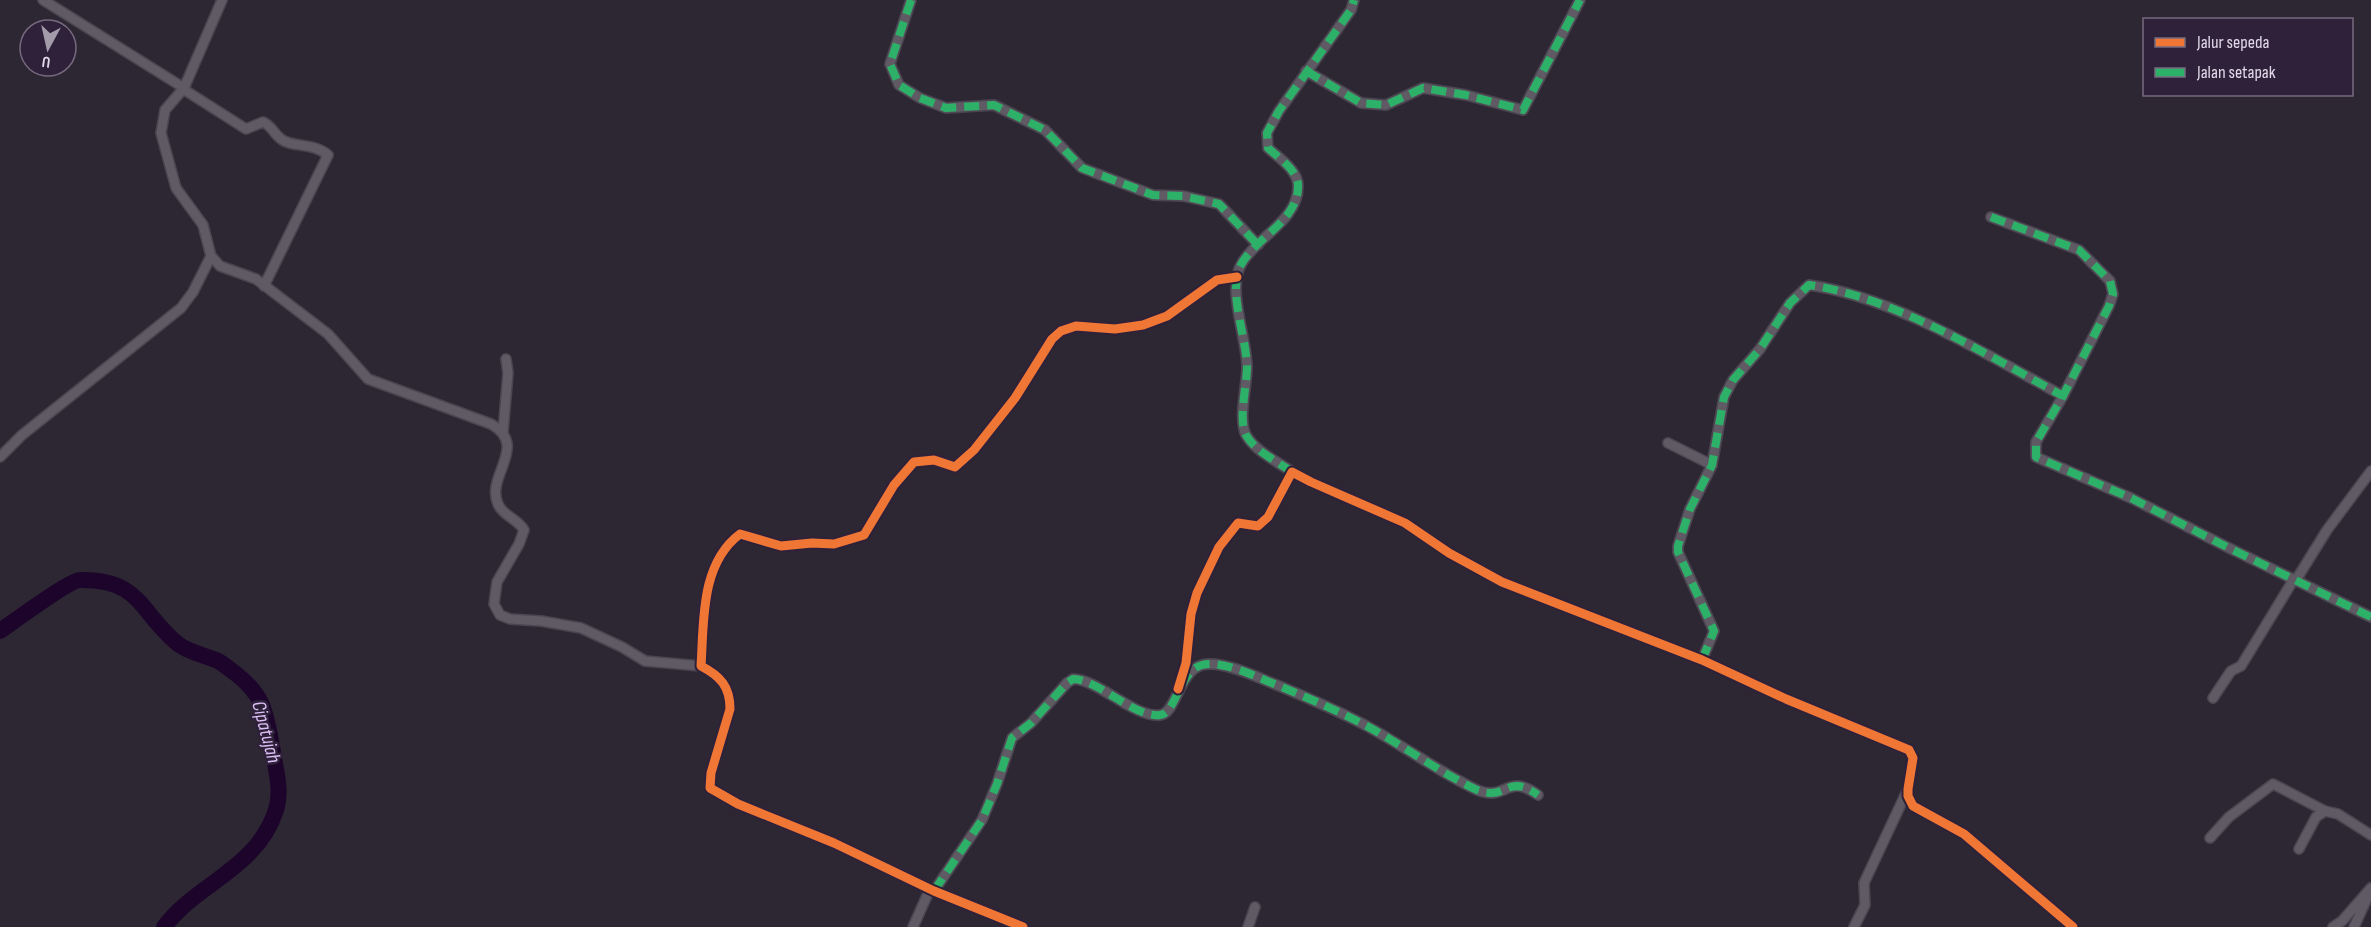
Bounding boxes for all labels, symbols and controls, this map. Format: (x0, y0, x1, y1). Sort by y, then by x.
north arrow (18, 18, 78, 78)
legend (2143, 18, 2353, 96)
text: Jalur sepeda (2196, 32, 2269, 53)
text: U (41, 51, 52, 71)
text: Jalan setapak (2196, 62, 2276, 83)
water label: Cipatujah (246, 698, 286, 766)

